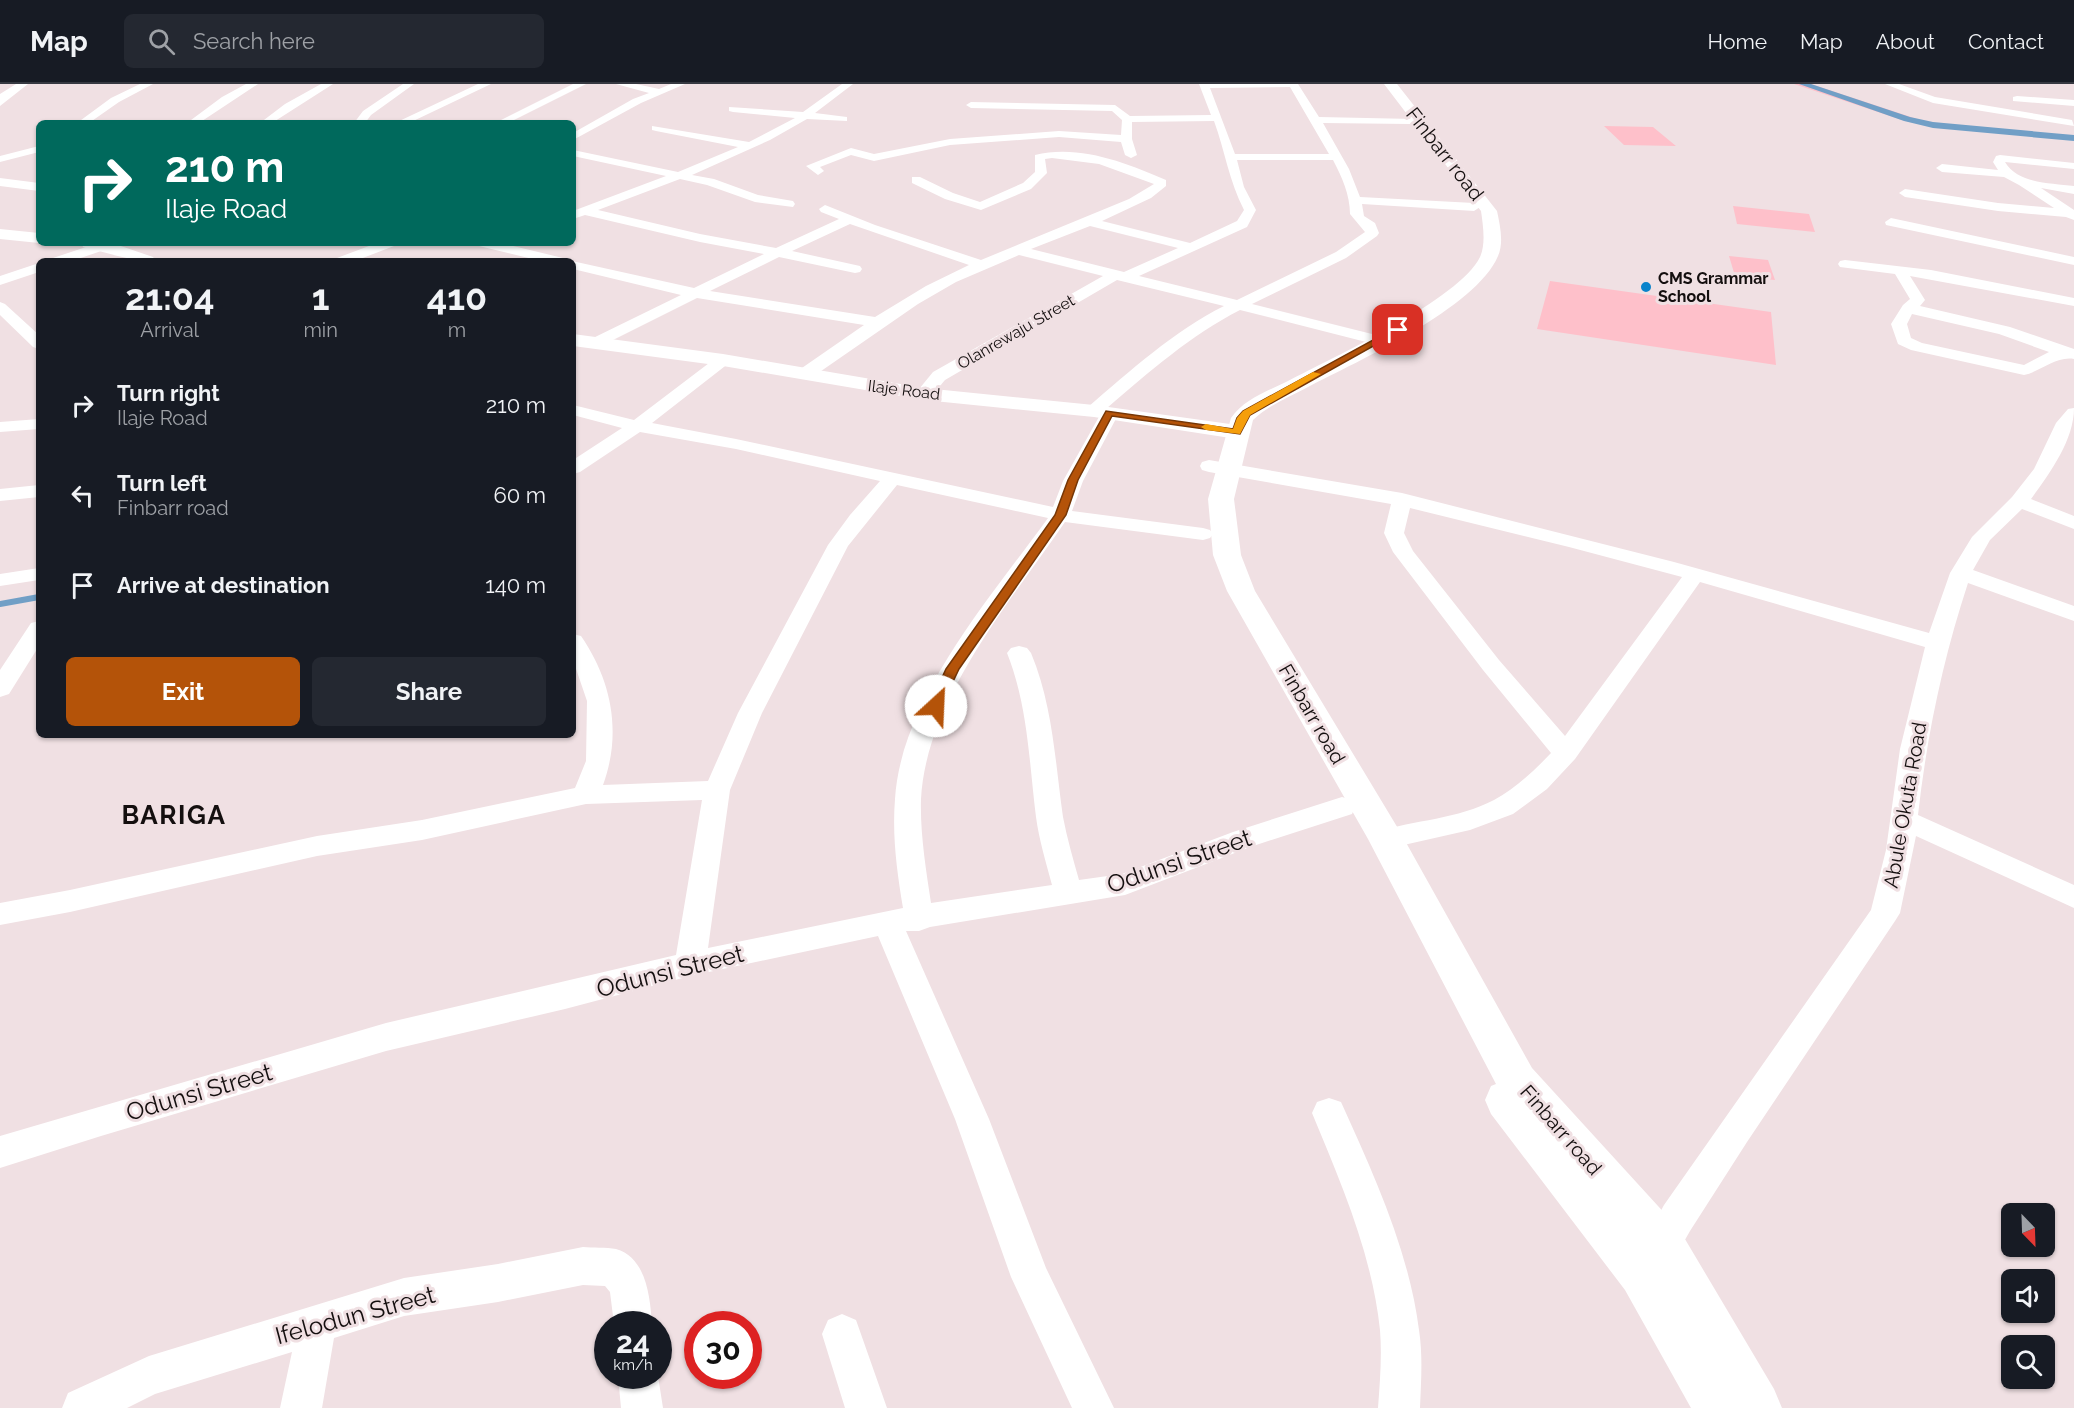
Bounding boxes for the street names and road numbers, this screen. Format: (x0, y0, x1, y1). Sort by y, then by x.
street label: Finbarr road (1401, 103, 1489, 205)
street label: Olanrewaju Street (954, 290, 1078, 373)
street label: Ilaje Road (867, 376, 941, 404)
street label: Finbarr road (1274, 660, 1350, 768)
street label: Abule Okuta Road (1879, 720, 1931, 890)
street label: Odunsi Street (1103, 823, 1255, 899)
street label: Odunsi Street (593, 939, 747, 1003)
street label: Odunsi Street (123, 1057, 275, 1127)
street label: Finbarr road (1515, 1080, 1607, 1180)
street label: Ifelodun Street (272, 1280, 438, 1350)

